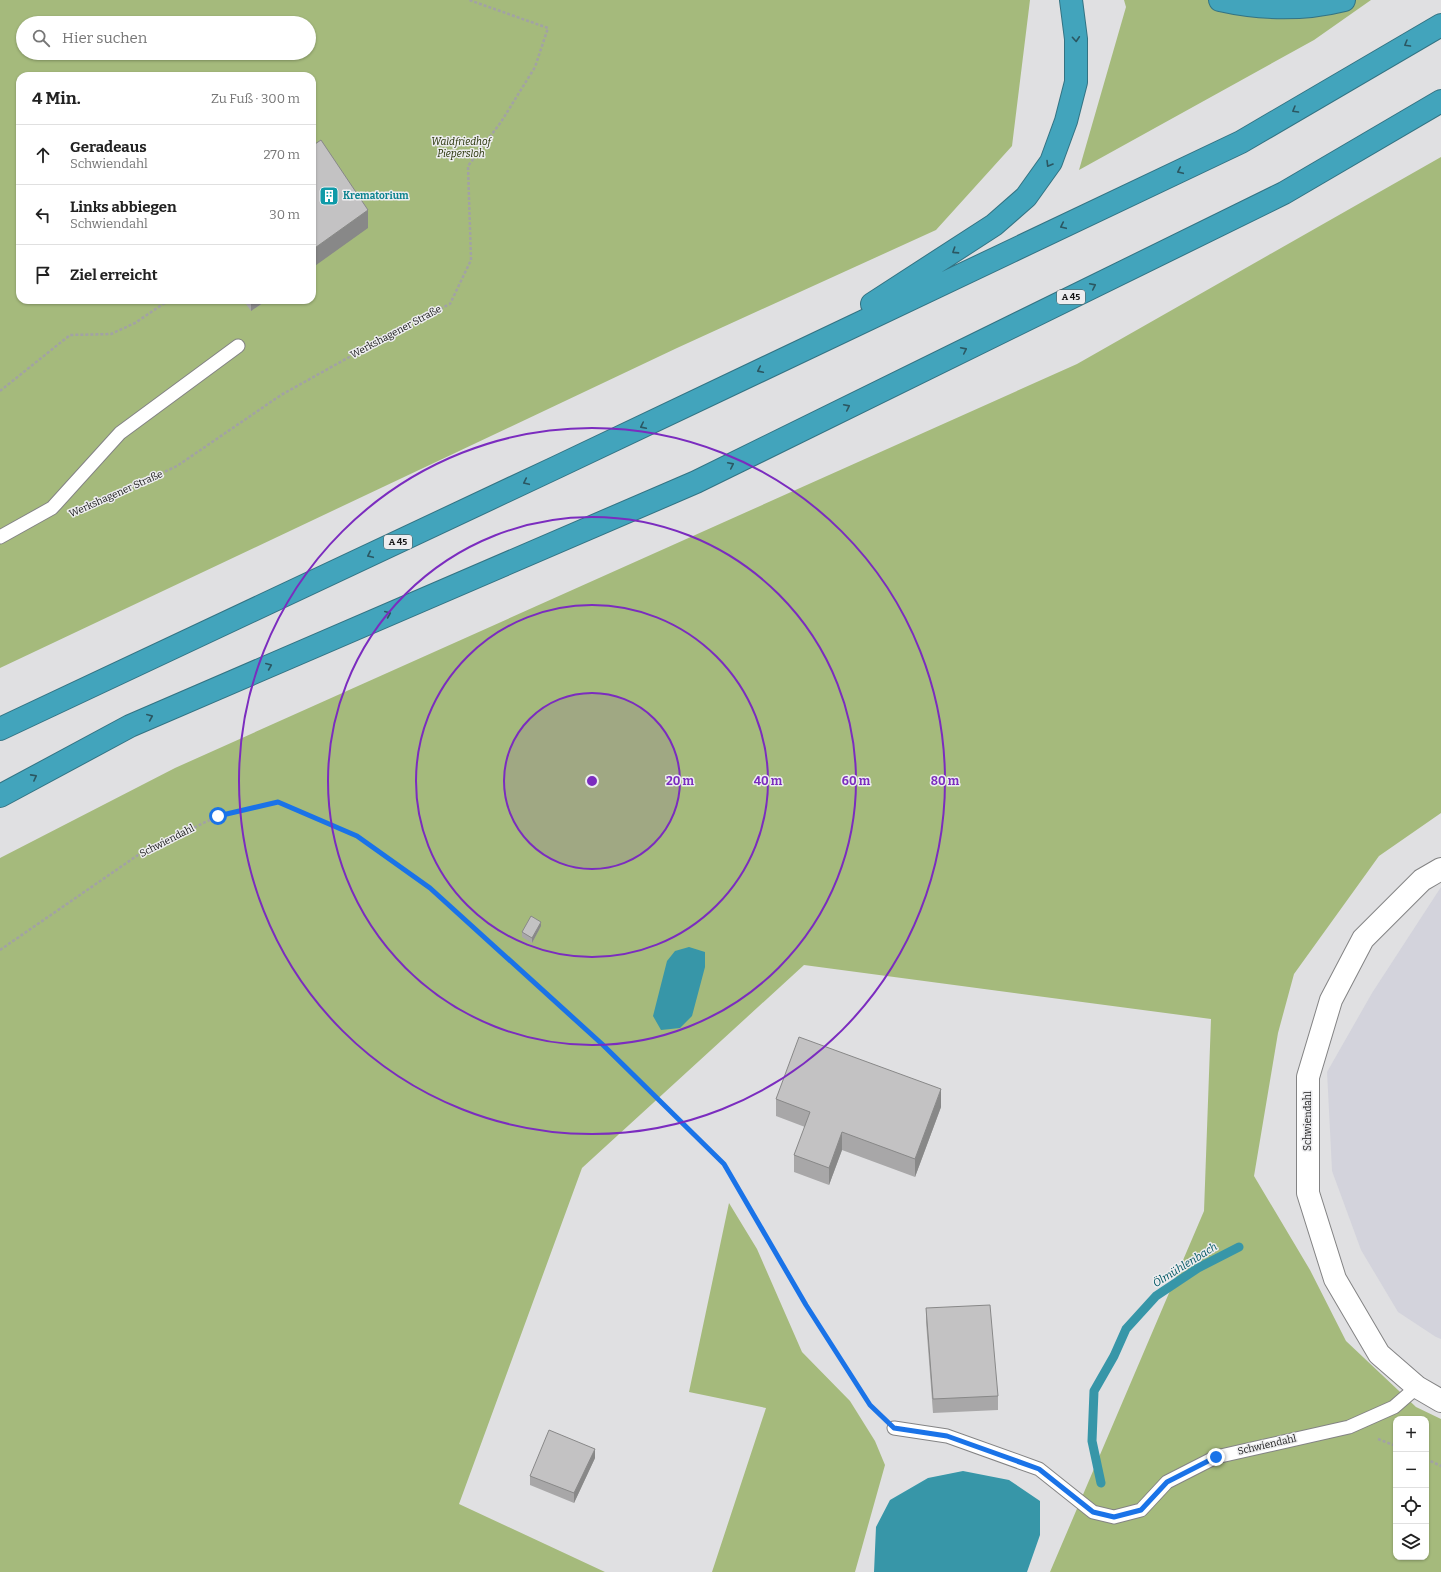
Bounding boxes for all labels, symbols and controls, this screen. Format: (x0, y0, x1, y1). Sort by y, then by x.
search box (16, 16, 316, 60)
icon: search (30, 27, 52, 49)
text: Hier suchen (62, 29, 147, 47)
one-way arrow (1071, 36, 1080, 42)
one-way arrow (1404, 40, 1411, 47)
text: 4 Min. (32, 88, 81, 109)
text: Zu Fuß · 300 m (211, 91, 300, 106)
one-way arrow (1292, 106, 1299, 113)
park label: Waldfriedhof Piepersloh (431, 136, 493, 160)
text: Geradeaus (70, 138, 147, 156)
icon: ahead (32, 144, 54, 166)
text: 270 m (263, 147, 300, 162)
text: Schwiendahl (70, 156, 148, 171)
one-way arrow (1046, 160, 1053, 167)
one-way arrow (1177, 166, 1185, 174)
building icon: Krematorium (318, 185, 340, 207)
place label: Krematorium (343, 190, 409, 202)
text: Links abbiegen (70, 198, 177, 216)
icon: left (32, 204, 54, 226)
text: 30 m (269, 207, 300, 222)
text: Schwiendahl (70, 216, 148, 231)
one-way arrow (1060, 221, 1067, 229)
one-way arrow (952, 246, 959, 254)
icon: arrive (32, 264, 54, 286)
text: Ziel erreicht (70, 266, 158, 284)
one-way arrow (1089, 283, 1097, 291)
road number: A 45 (1057, 290, 1085, 304)
street label: Werkshagener Straße (349, 303, 443, 361)
one-way arrow (960, 347, 967, 355)
one-way arrow (757, 365, 765, 373)
one-way arrow (843, 404, 851, 412)
one-way arrow (640, 421, 647, 429)
one-way arrow (727, 462, 734, 470)
street label: Werkshagener Straße (67, 468, 165, 520)
one-way arrow (522, 477, 530, 485)
road number: A 45 (384, 535, 412, 549)
one-way arrow (367, 550, 374, 558)
one-way arrow (385, 611, 392, 619)
one-way arrow (264, 663, 272, 671)
one-way arrow (146, 714, 153, 722)
centre of rings (585, 774, 599, 788)
text: 20 m (666, 774, 695, 788)
text: 40 m (754, 774, 783, 788)
text: 60 m (842, 774, 871, 788)
text: 80 m (931, 774, 960, 788)
one-way arrow (30, 775, 37, 782)
route start (209, 807, 227, 825)
street label: Schwiendahl (138, 822, 196, 860)
street label: Schwiendahl (1302, 1091, 1314, 1151)
water label: Ölmühlenbach (1150, 1240, 1220, 1290)
map controls (1393, 1416, 1429, 1560)
button: + (1393, 1416, 1429, 1452)
street label: Schwiendahl (1236, 1432, 1298, 1458)
route end (1207, 1448, 1225, 1466)
button: − (1393, 1452, 1429, 1488)
button: locate (1393, 1488, 1429, 1524)
button: layers (1393, 1524, 1429, 1560)

